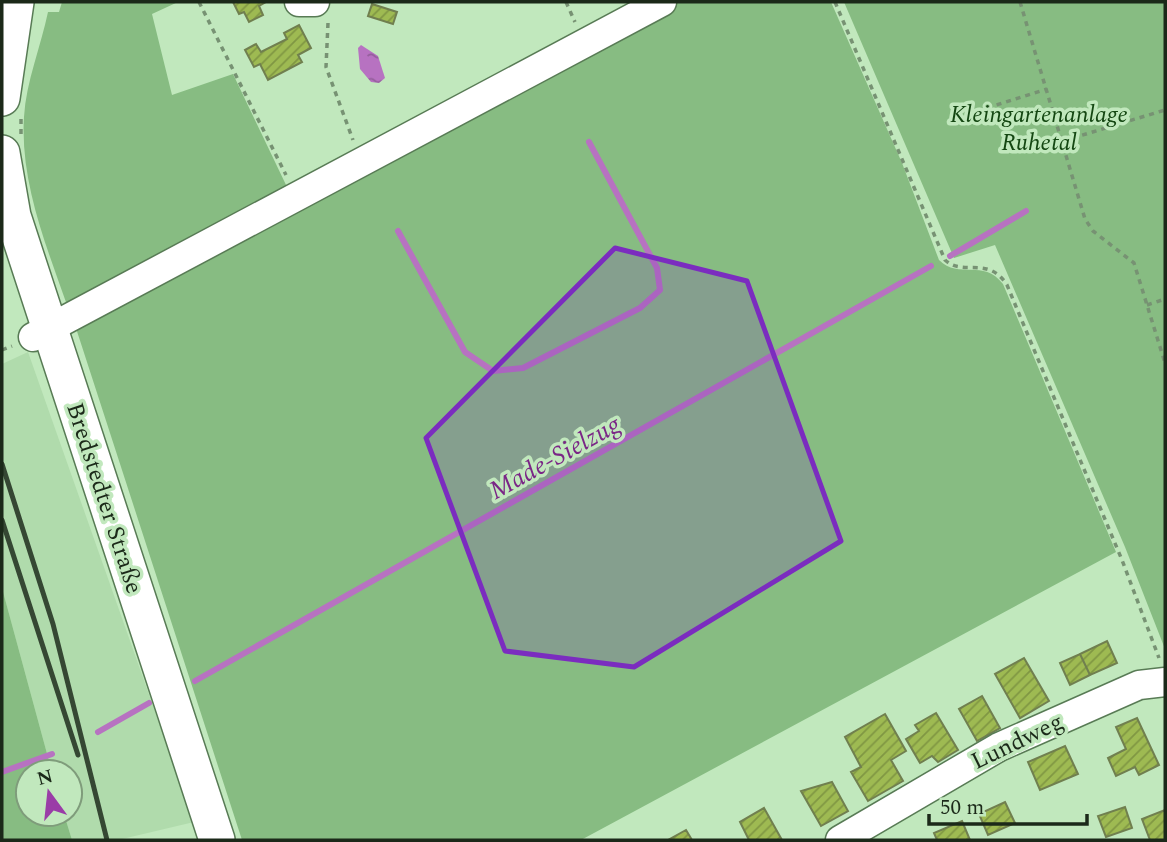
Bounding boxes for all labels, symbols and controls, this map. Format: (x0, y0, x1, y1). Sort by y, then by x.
park label: Kleingartenanlage Ruhetal (950, 97, 1128, 161)
street label: Bredstedter Straße (56, 398, 152, 598)
water label: Made-Sielzug (481, 405, 629, 510)
street label: Lundweg (965, 704, 1070, 780)
north arrow (14, 758, 84, 828)
text: N (34, 762, 56, 794)
scale bar (929, 782, 1086, 826)
text: 50 m (940, 792, 984, 824)

